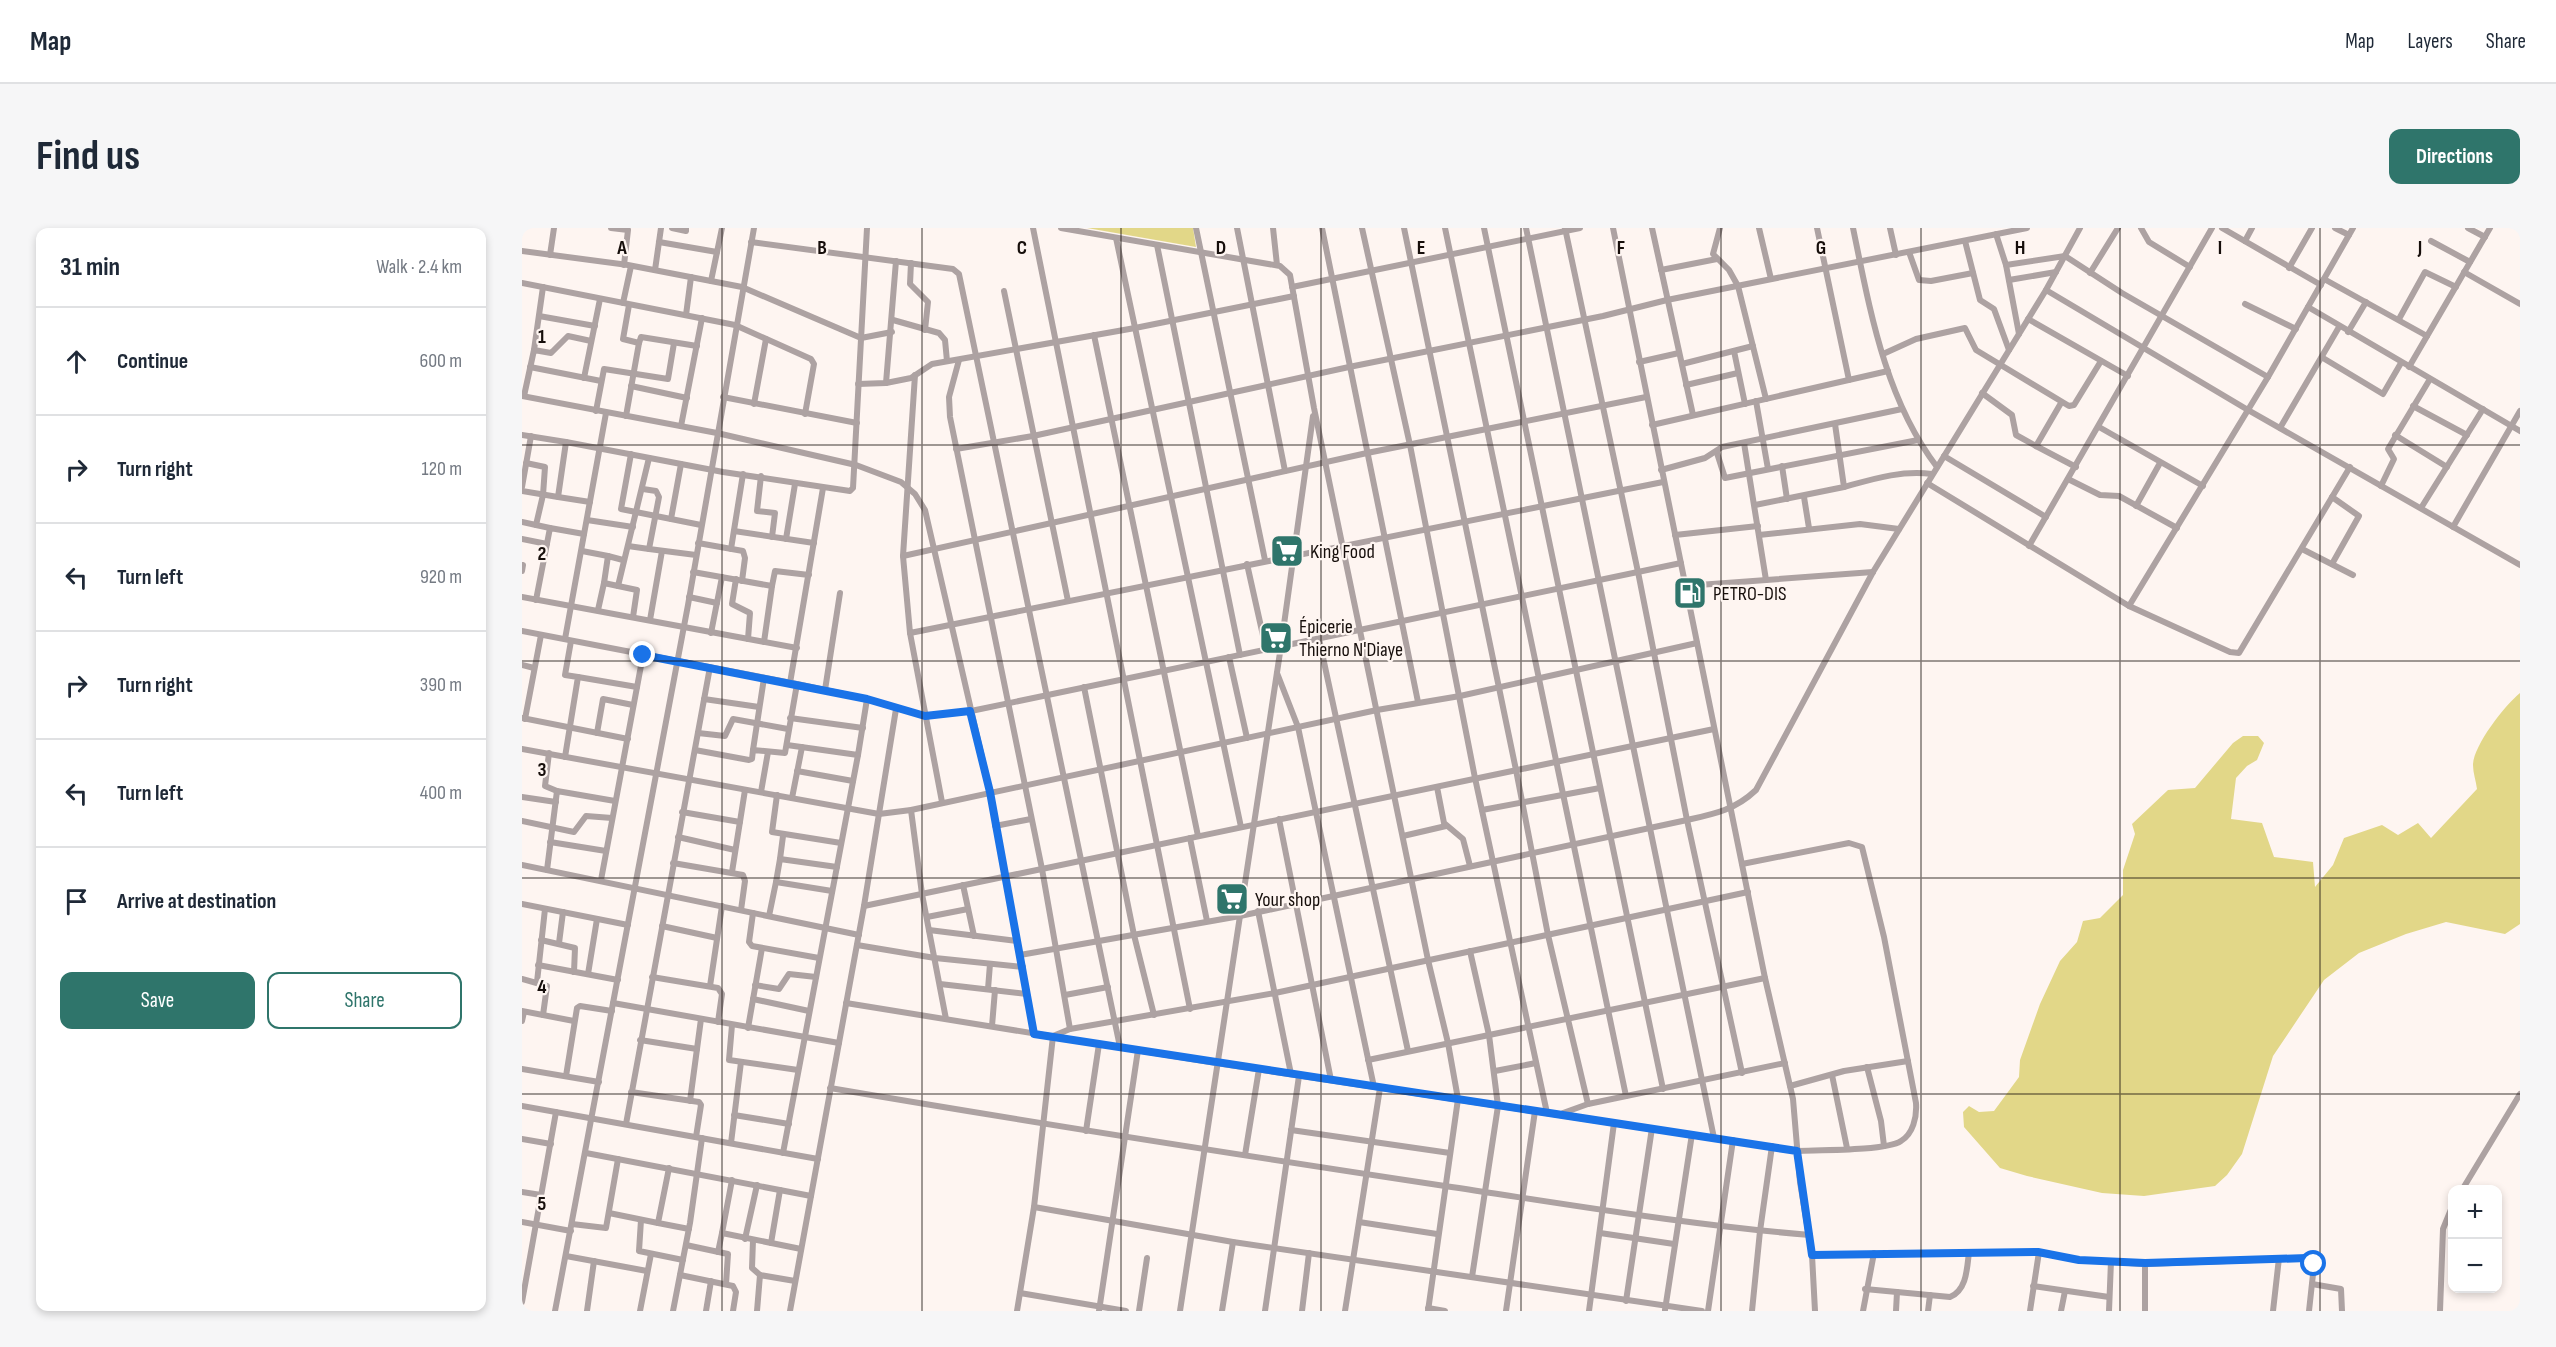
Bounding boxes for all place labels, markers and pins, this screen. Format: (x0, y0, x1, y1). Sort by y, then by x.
supermarket icon: King Food (1269, 533, 1305, 569)
place label: King Food (1310, 540, 1375, 564)
fuel station icon: PETRO-DIS (1672, 575, 1708, 611)
place label: PETRO-DIS (1713, 582, 1787, 606)
place label: Épicerie Thierno N'Diaye (1299, 615, 1403, 662)
supermarket icon: Épicerie Thierno N'Diaye (1258, 620, 1294, 656)
supermarket icon: Your shop (1214, 881, 1250, 917)
place label: Your shop (1255, 888, 1320, 912)

